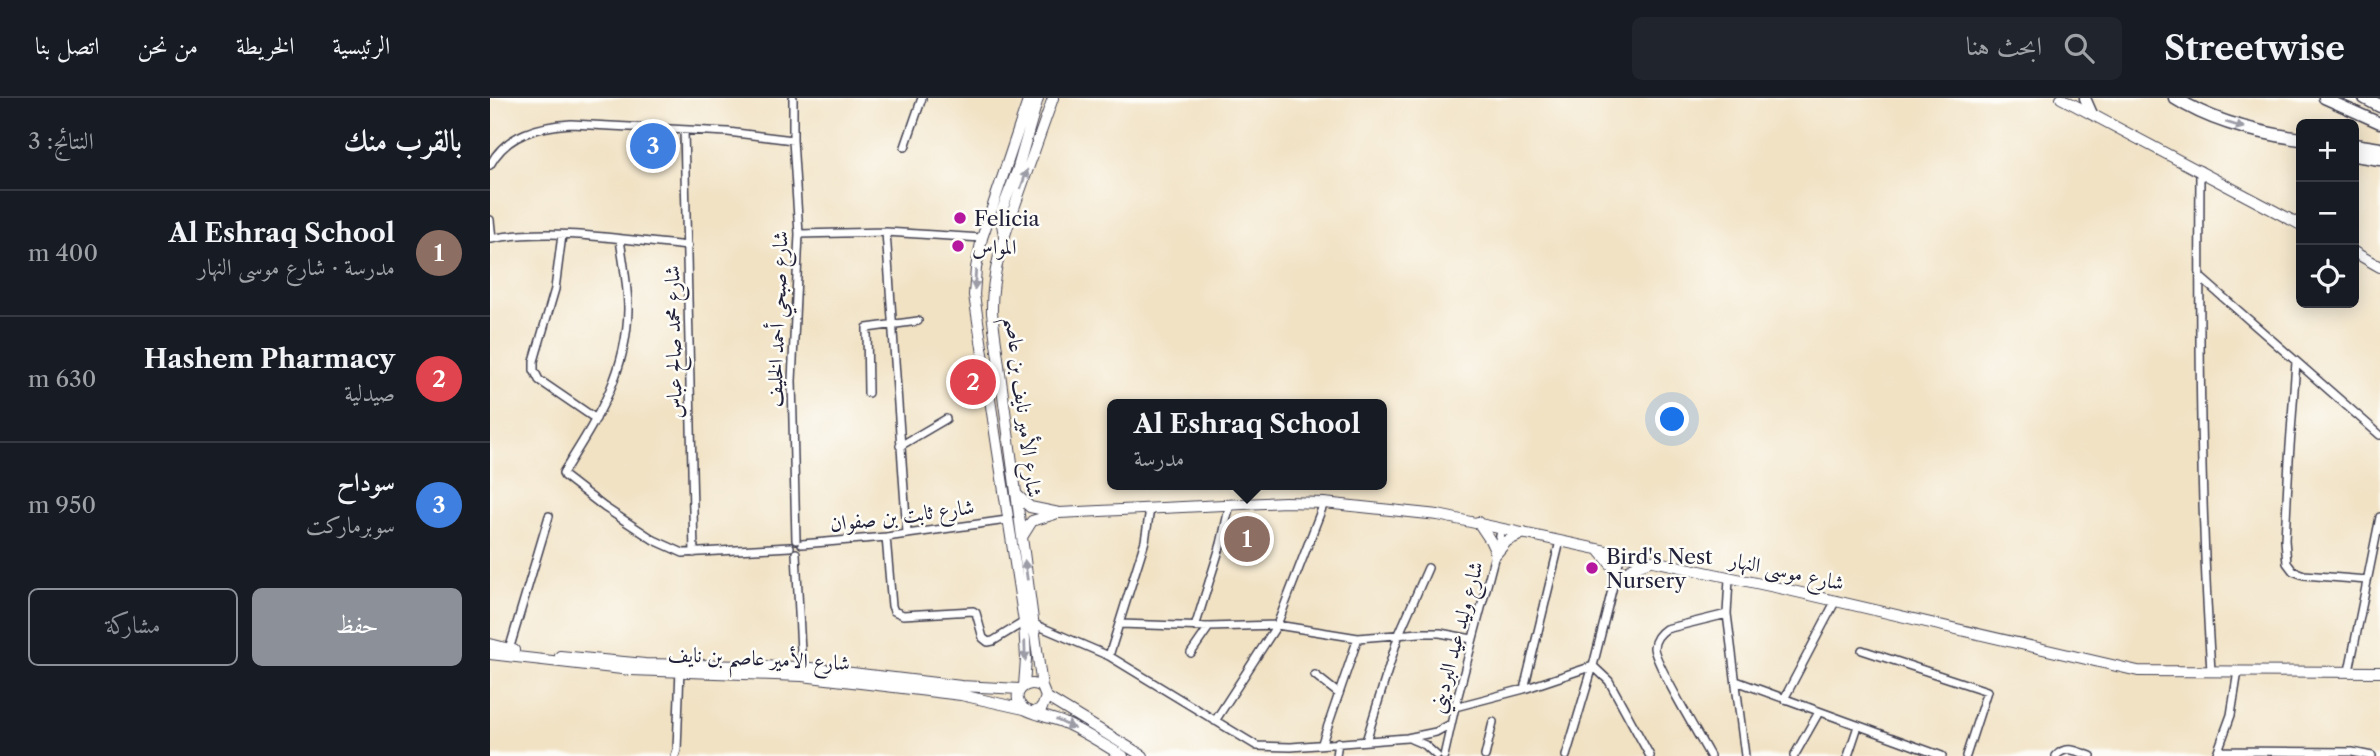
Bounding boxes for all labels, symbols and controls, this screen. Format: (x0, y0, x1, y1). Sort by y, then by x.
search box (1632, 17, 2122, 80)
text: Streetwise (2164, 28, 2345, 69)
icon: search (2060, 29, 2098, 67)
text: ابحث هنا (1966, 30, 2042, 62)
text: اتصل بنا (35, 31, 99, 60)
text: من نحن (137, 31, 198, 60)
text: الخريطة (236, 31, 294, 60)
text: الرئيسية (332, 31, 390, 60)
map controls (2296, 119, 2359, 308)
button: + (2296, 119, 2359, 182)
pin: 3 (630, 120, 676, 172)
one-way arrow (2225, 120, 2246, 131)
text: بالقرب منك (344, 122, 462, 159)
text: النتائج: 3 (28, 127, 94, 155)
one-way arrow (1019, 168, 1030, 189)
button: − (2296, 182, 2359, 245)
place label: Felicia (974, 206, 1041, 231)
marker: Felicia (952, 210, 968, 226)
text: Al Eshraq School (168, 217, 395, 249)
street label: شارع صبحي أحمد الخليف (759, 230, 801, 408)
place label: المواس (972, 234, 1017, 260)
marker: المواس (950, 238, 966, 254)
text: 400 m (28, 239, 98, 267)
text: 1 (434, 239, 444, 267)
button: locate (2296, 245, 2359, 308)
text: مدرسة · شارع موسى النهار (198, 253, 395, 281)
street label: شارع محمد صالح عباس (659, 265, 693, 419)
one-way arrow (969, 270, 980, 292)
street label: شارع الأمير نايف بن عاصم (992, 315, 1049, 500)
text: Hashem Pharmacy (144, 343, 395, 375)
pin: 2 (950, 356, 996, 408)
text: 630 m (28, 365, 96, 393)
text: 2 (432, 365, 446, 393)
text: صيدلية (344, 379, 395, 407)
popup (1107, 399, 1387, 490)
your location (1655, 402, 1689, 436)
text: Al Eshraq School (1134, 408, 1360, 440)
text: مدرسة (1134, 444, 1184, 472)
text: سوداح (337, 466, 395, 498)
text: 950 m (28, 491, 96, 519)
text: 3 (433, 491, 446, 519)
street label: شارع ثابت بن صفوان (828, 494, 976, 542)
text: سوبرماركت (306, 511, 395, 539)
pin: 1 (1224, 513, 1270, 565)
place label: Bird's Nest Nursery (1606, 544, 1713, 593)
street label: شارع موسى النهار (1724, 546, 1847, 601)
street label: شارع وليد عيد البرديني (1424, 558, 1495, 717)
one-way arrow (1021, 559, 1032, 581)
marker: Bird's Nest Nursery (1584, 560, 1600, 576)
button: مشاركة (28, 588, 238, 666)
button: حفظ (252, 588, 462, 666)
street label: شارع الأمير عاصم بن نايف (667, 639, 851, 684)
one-way arrow (1020, 640, 1031, 662)
one-way arrow (1055, 718, 1075, 730)

